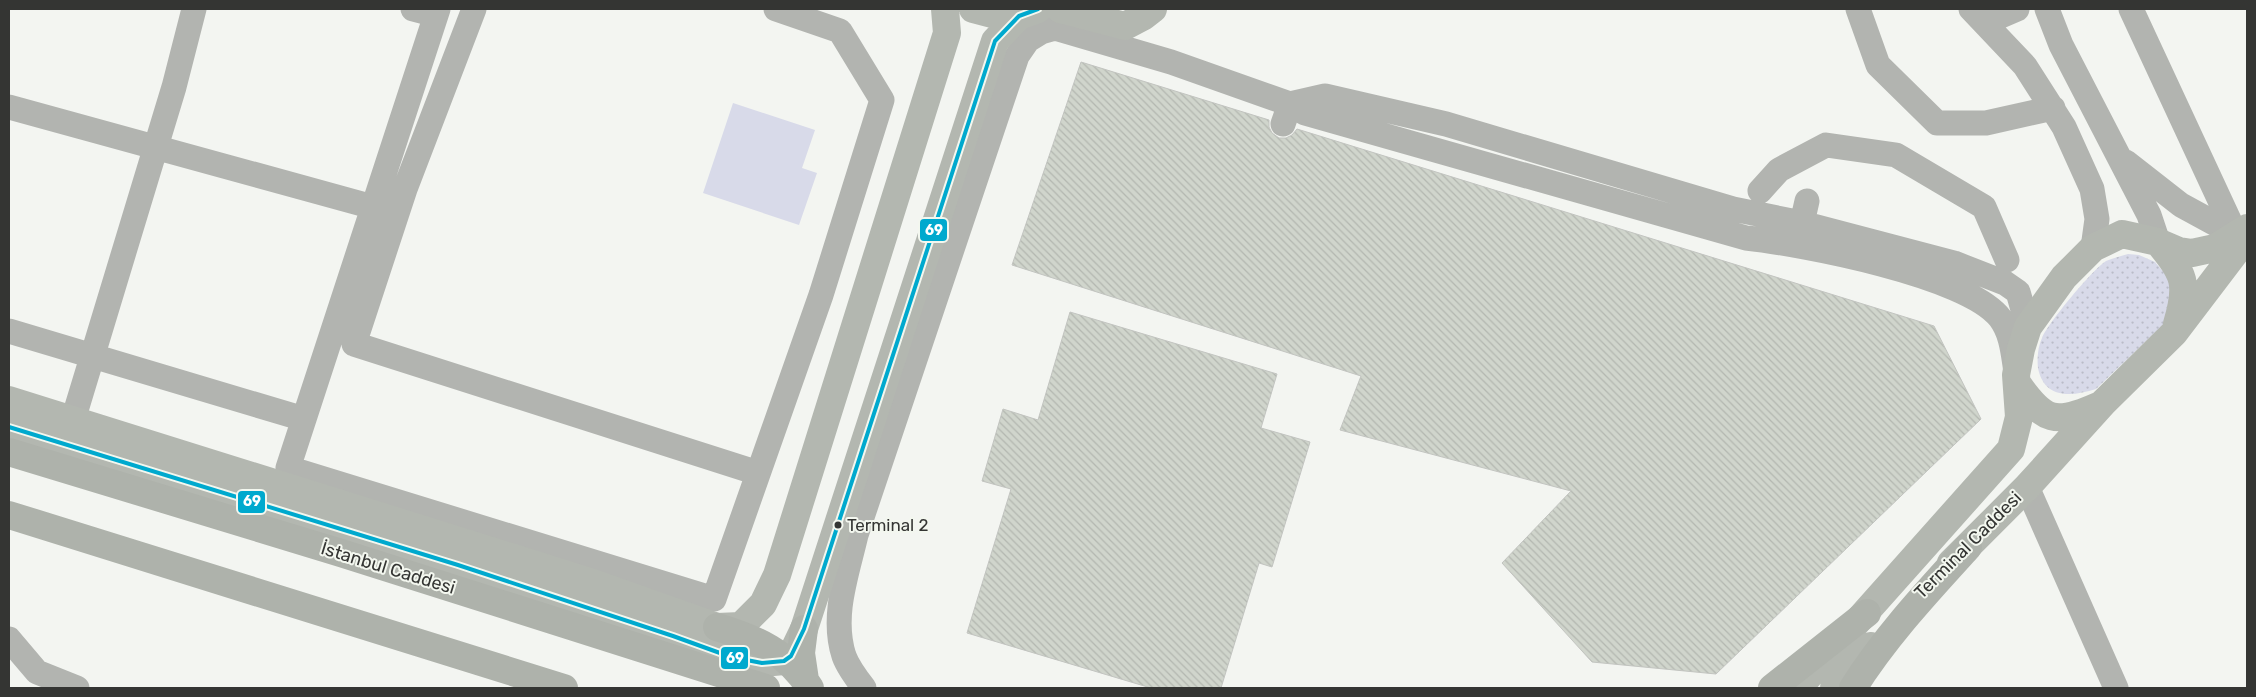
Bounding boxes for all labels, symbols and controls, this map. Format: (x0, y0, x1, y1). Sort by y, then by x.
line badge: 69 (919, 218, 948, 242)
text: 69 (925, 222, 943, 239)
street label: Terminal Caddesi (1910, 487, 2026, 603)
line badge: 69 (237, 490, 266, 514)
text: 69 (243, 493, 261, 510)
place label: Terminal 2 (847, 515, 928, 535)
marker: Terminal 2 (833, 520, 843, 530)
street label: İstanbul Caddesi (318, 537, 458, 599)
line badge: 69 (720, 646, 749, 670)
text: 69 (726, 650, 744, 667)

